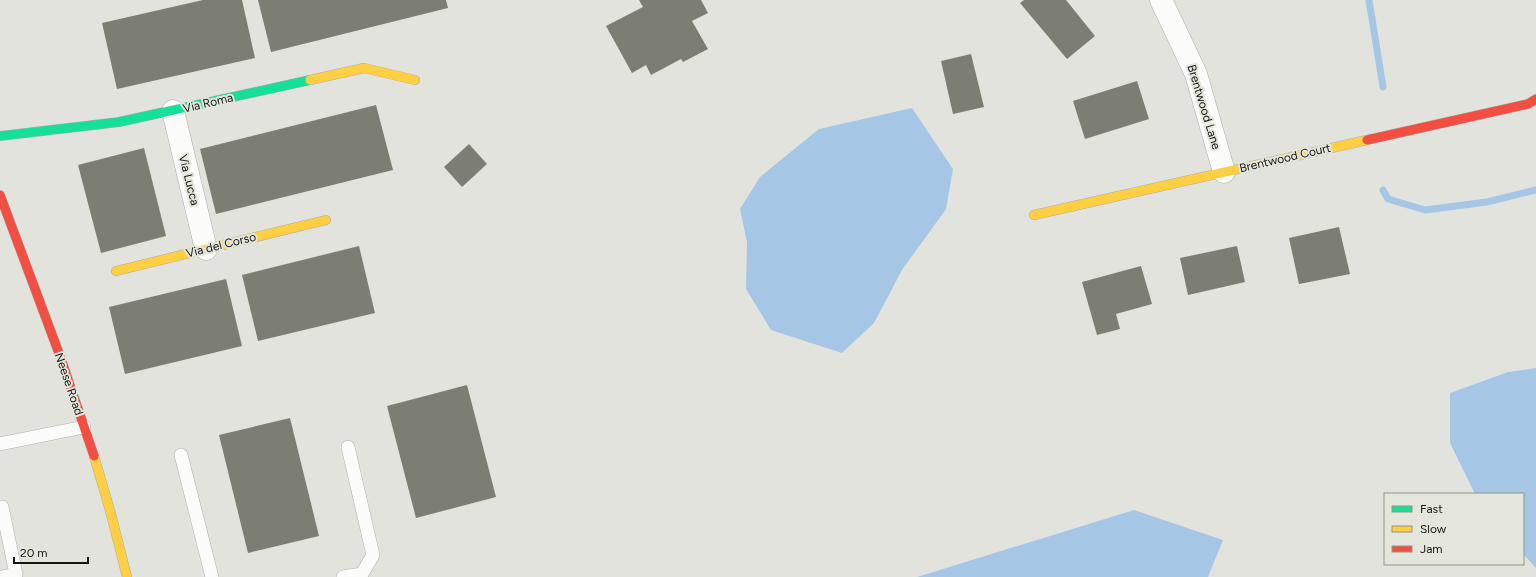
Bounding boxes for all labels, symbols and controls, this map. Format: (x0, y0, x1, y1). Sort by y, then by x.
street label: Brentwood Lane (1184, 63, 1224, 152)
street label: Via Roma (182, 90, 234, 116)
street label: Brentwood Court (1238, 141, 1332, 175)
street label: Via Lucca (176, 153, 202, 207)
street label: Via del Corso (185, 230, 257, 260)
street label: Neese Road (52, 351, 86, 417)
legend (1384, 493, 1524, 565)
text: Fast (1420, 502, 1443, 516)
text: Slow (1420, 522, 1447, 536)
scale bar (14, 539, 88, 565)
text: Jam (1420, 542, 1443, 556)
text: 20 m (20, 546, 48, 560)

